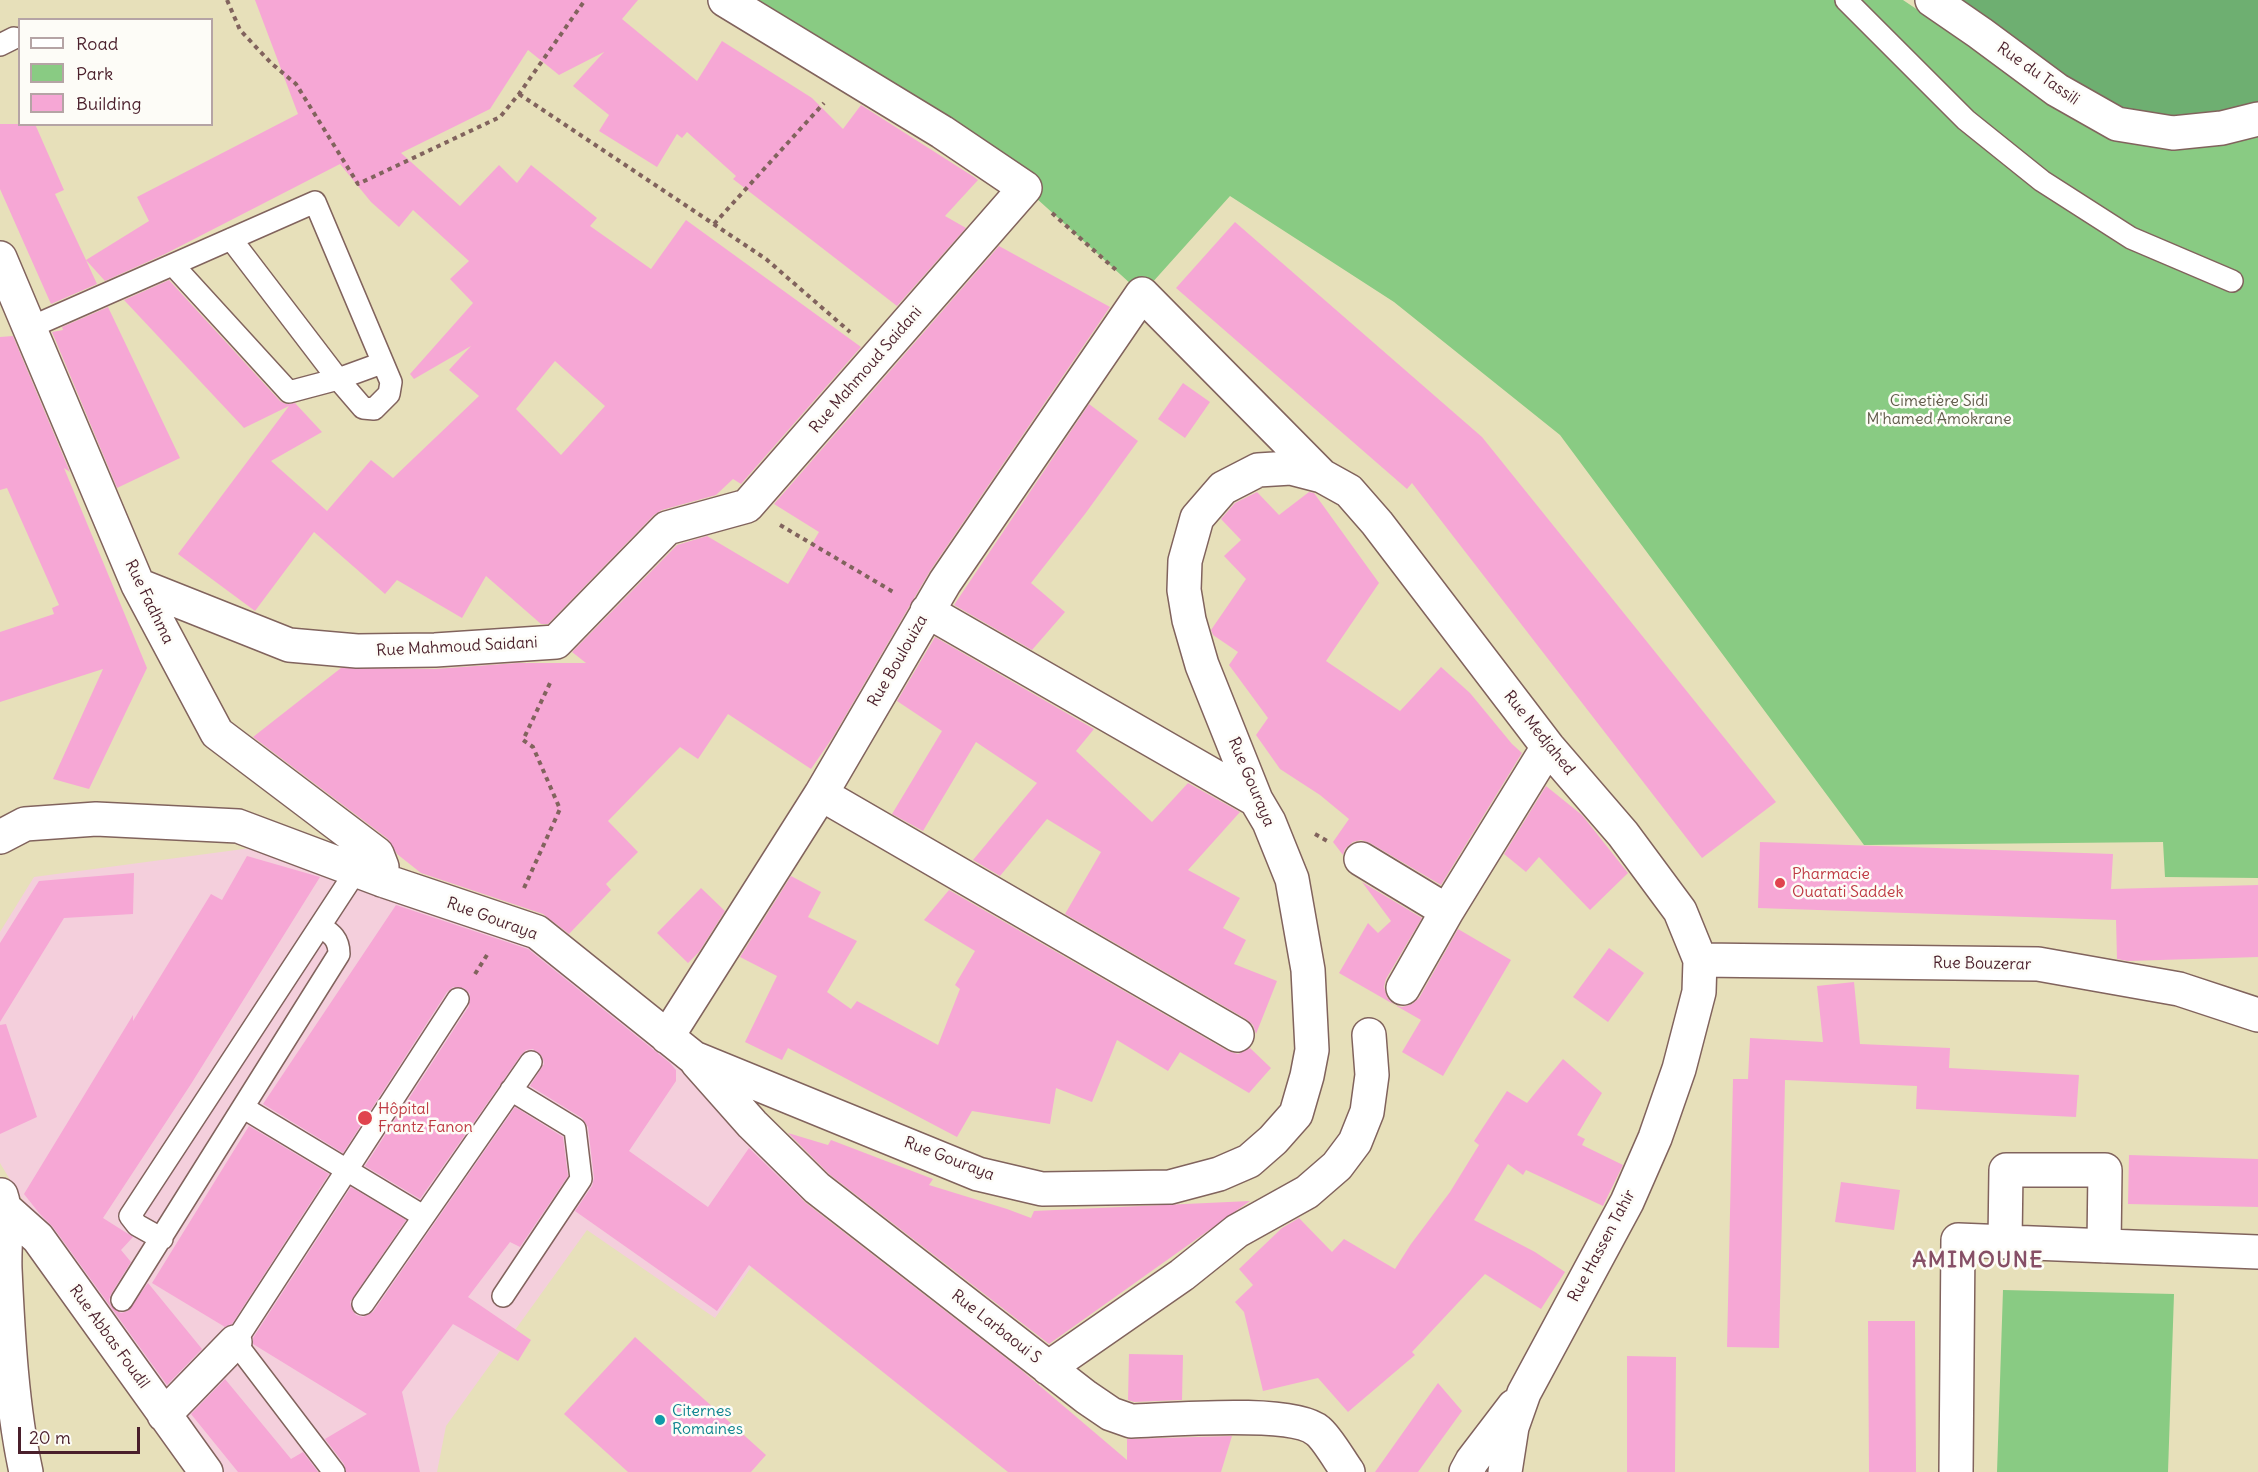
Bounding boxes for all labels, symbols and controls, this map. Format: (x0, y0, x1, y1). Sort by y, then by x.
legend (18, 18, 213, 126)
text: Road (76, 32, 118, 55)
street label: Rue du Tassili (1993, 39, 2083, 109)
text: Park (76, 62, 113, 85)
text: Building (76, 92, 141, 115)
street label: Rue Mahmoud Saidani (806, 303, 926, 437)
park label: Cimetière Sidi M'hamed Amokrane (1866, 391, 2012, 429)
street label: Rue Fadhma (120, 557, 178, 647)
street label: Rue Boulouiza (864, 612, 932, 710)
street label: Rue Mahmoud Saidani (376, 633, 538, 661)
street label: Rue Medjahed (1499, 687, 1579, 779)
street label: Rue Gouraya (1224, 734, 1278, 830)
place label: Pharmacie Ouatati Saddek (1792, 864, 1904, 902)
marker: Pharmacie Ouatati Saddek (1773, 876, 1787, 890)
street label: Rue Gouraya (444, 894, 540, 944)
street label: Rue Bouzerar (1933, 954, 2031, 974)
place label: Hôpital Frantz Fanon (378, 1099, 473, 1137)
marker: Hôpital Frantz Fanon (356, 1109, 374, 1127)
street label: Rue Gouraya (901, 1133, 997, 1185)
street label: Rue Hassen Tahir (1564, 1187, 1640, 1305)
district label: AMIMOUNE (1912, 1248, 2044, 1274)
street label: Rue Abbas Foudil (65, 1282, 153, 1392)
street label: Rue Larbaoui S (947, 1286, 1045, 1368)
place label: Citernes Romaines (672, 1401, 743, 1439)
marker: Citernes Romaines (653, 1413, 667, 1427)
scale bar (21, 1415, 142, 1453)
text: 20 m (29, 1426, 71, 1449)

